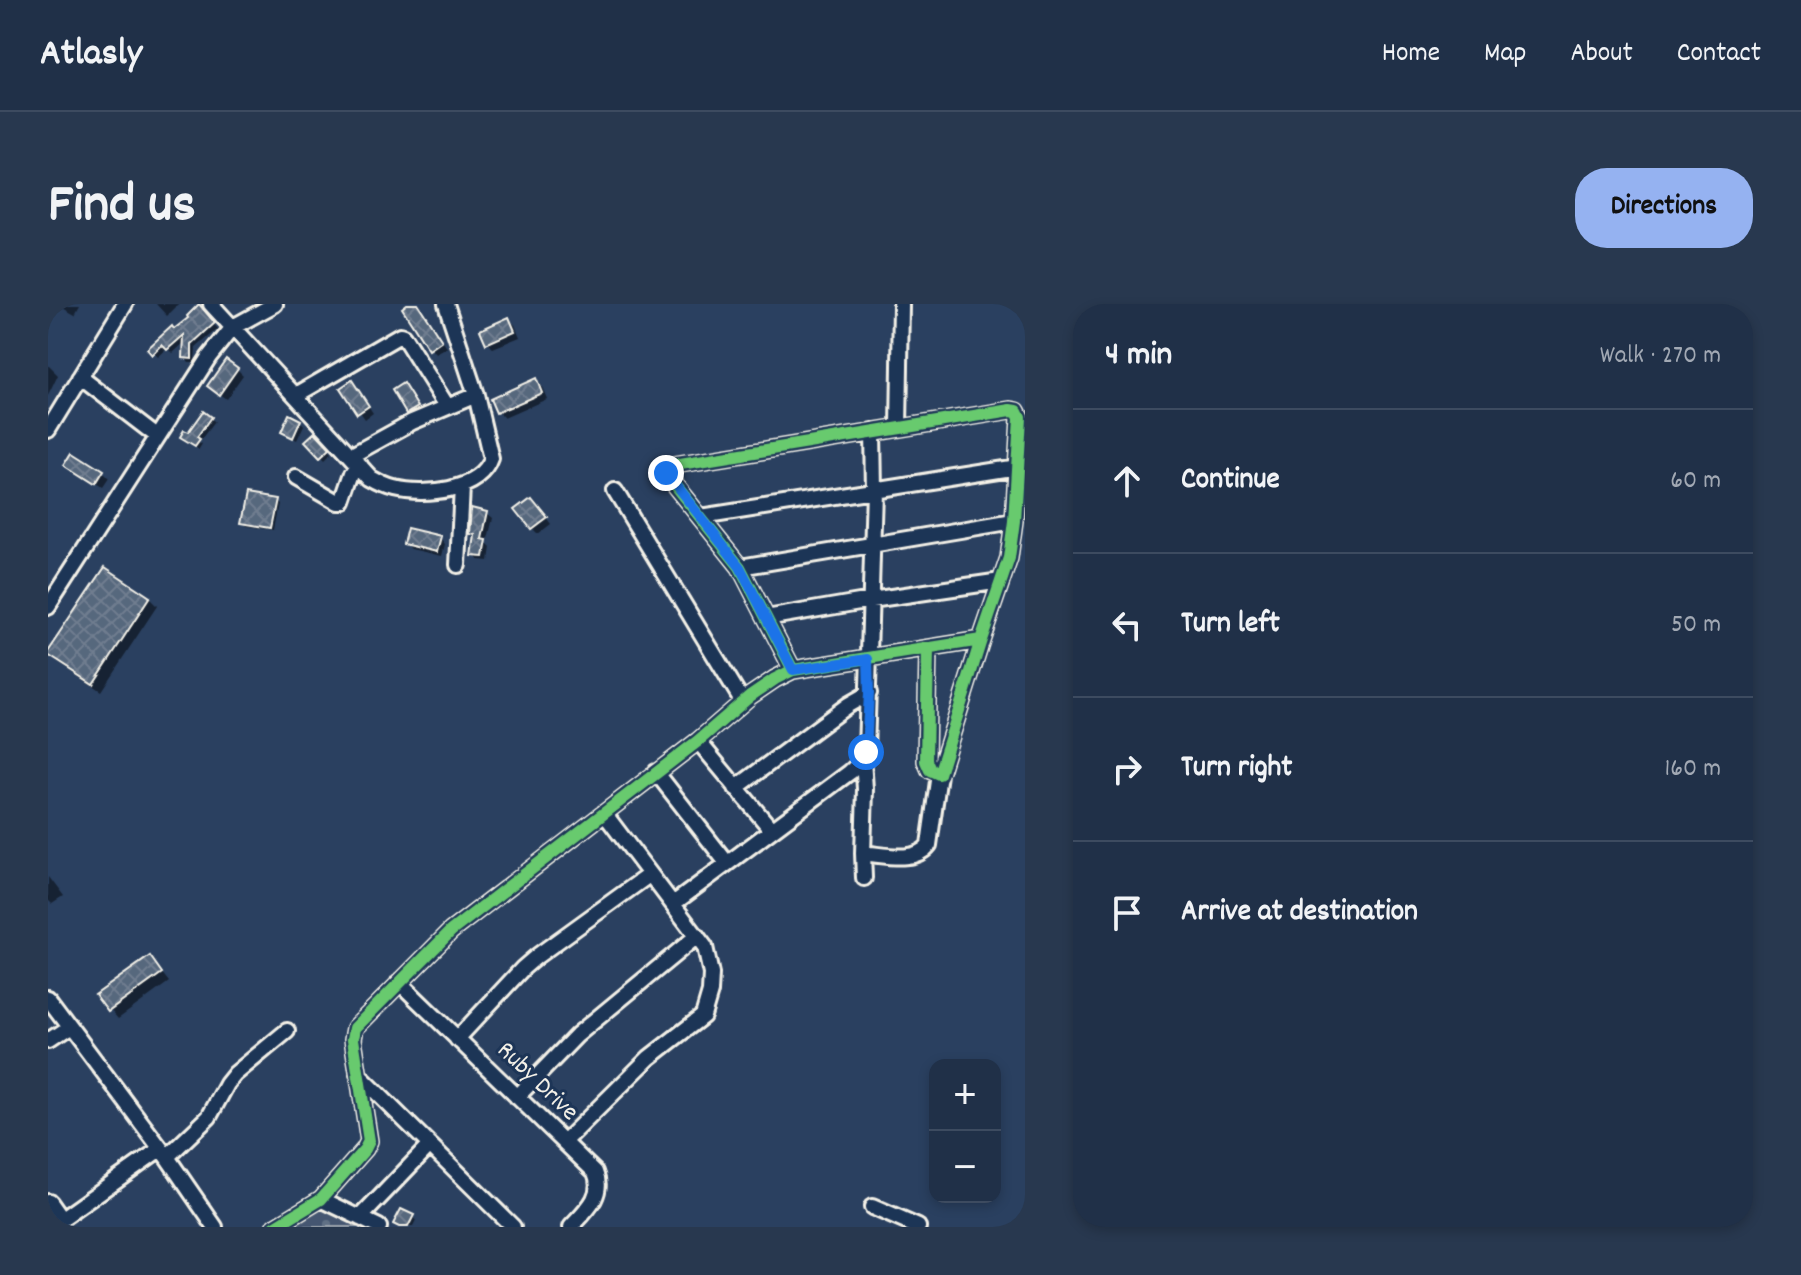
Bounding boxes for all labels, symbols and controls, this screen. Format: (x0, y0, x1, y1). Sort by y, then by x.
text: Atlasly (40, 28, 142, 83)
text: Home (1382, 35, 1440, 75)
text: Map (1484, 35, 1526, 75)
text: About (1570, 35, 1633, 75)
text: Contact (1677, 35, 1761, 75)
text: Find us (48, 168, 196, 248)
button: Directions (1575, 168, 1753, 248)
text: 4 min (1105, 332, 1172, 381)
text: Walk · 270 m (1600, 338, 1721, 375)
route end (648, 455, 684, 491)
icon: ahead (1105, 459, 1149, 503)
text: Continue (1181, 460, 1280, 503)
text: 60 m (1670, 463, 1721, 500)
icon: left (1105, 603, 1149, 647)
text: Turn left (1181, 604, 1280, 647)
text: 50 m (1671, 607, 1721, 644)
route start (848, 734, 884, 770)
icon: right (1105, 747, 1149, 791)
text: Turn right (1181, 748, 1292, 791)
text: 160 m (1665, 751, 1721, 788)
icon: arrive (1105, 891, 1149, 935)
text: Arrive at destination (1181, 892, 1418, 935)
street label: Ruby Drive (488, 1033, 586, 1131)
map controls (929, 1059, 1001, 1203)
button: + (929, 1059, 1001, 1131)
button: − (929, 1131, 1001, 1203)

